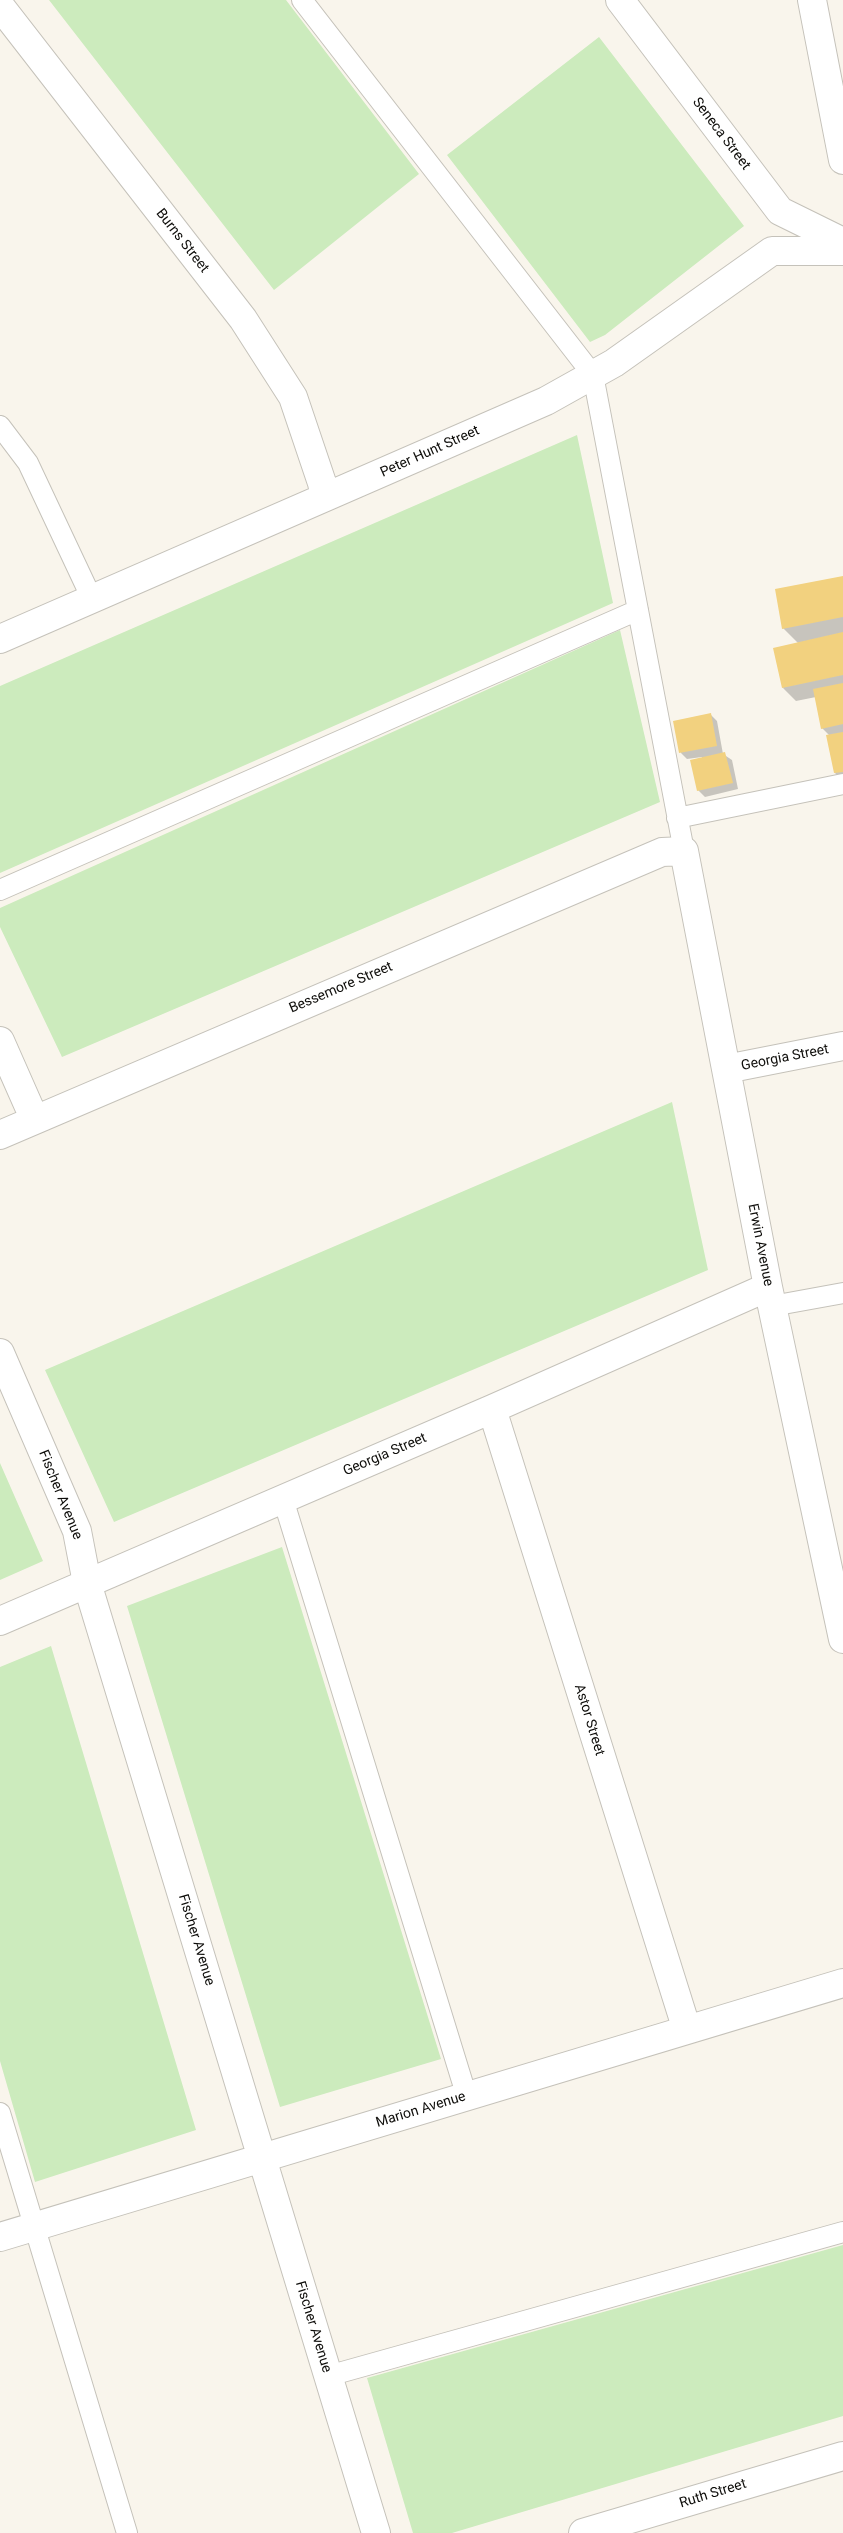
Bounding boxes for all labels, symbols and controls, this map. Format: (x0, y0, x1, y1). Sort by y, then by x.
street label: Seneca Street (688, 95, 754, 173)
street label: Burns Street (152, 206, 212, 276)
street label: Peter Hunt Street (378, 423, 482, 481)
street label: Bessemore Street (287, 959, 395, 1017)
street label: Georgia Street (740, 1041, 830, 1075)
street label: Erwin Avenue (744, 1202, 776, 1288)
street label: Georgia Street (341, 1430, 429, 1480)
street label: Fischer Avenue (34, 1448, 86, 1542)
street label: Astor Street (570, 1682, 608, 1758)
street label: Fischer Avenue (174, 1892, 218, 1988)
street label: Marion Avenue (374, 2088, 468, 2132)
street label: Fischer Avenue (291, 2279, 335, 2375)
street label: Ruth Street (678, 2476, 748, 2512)

